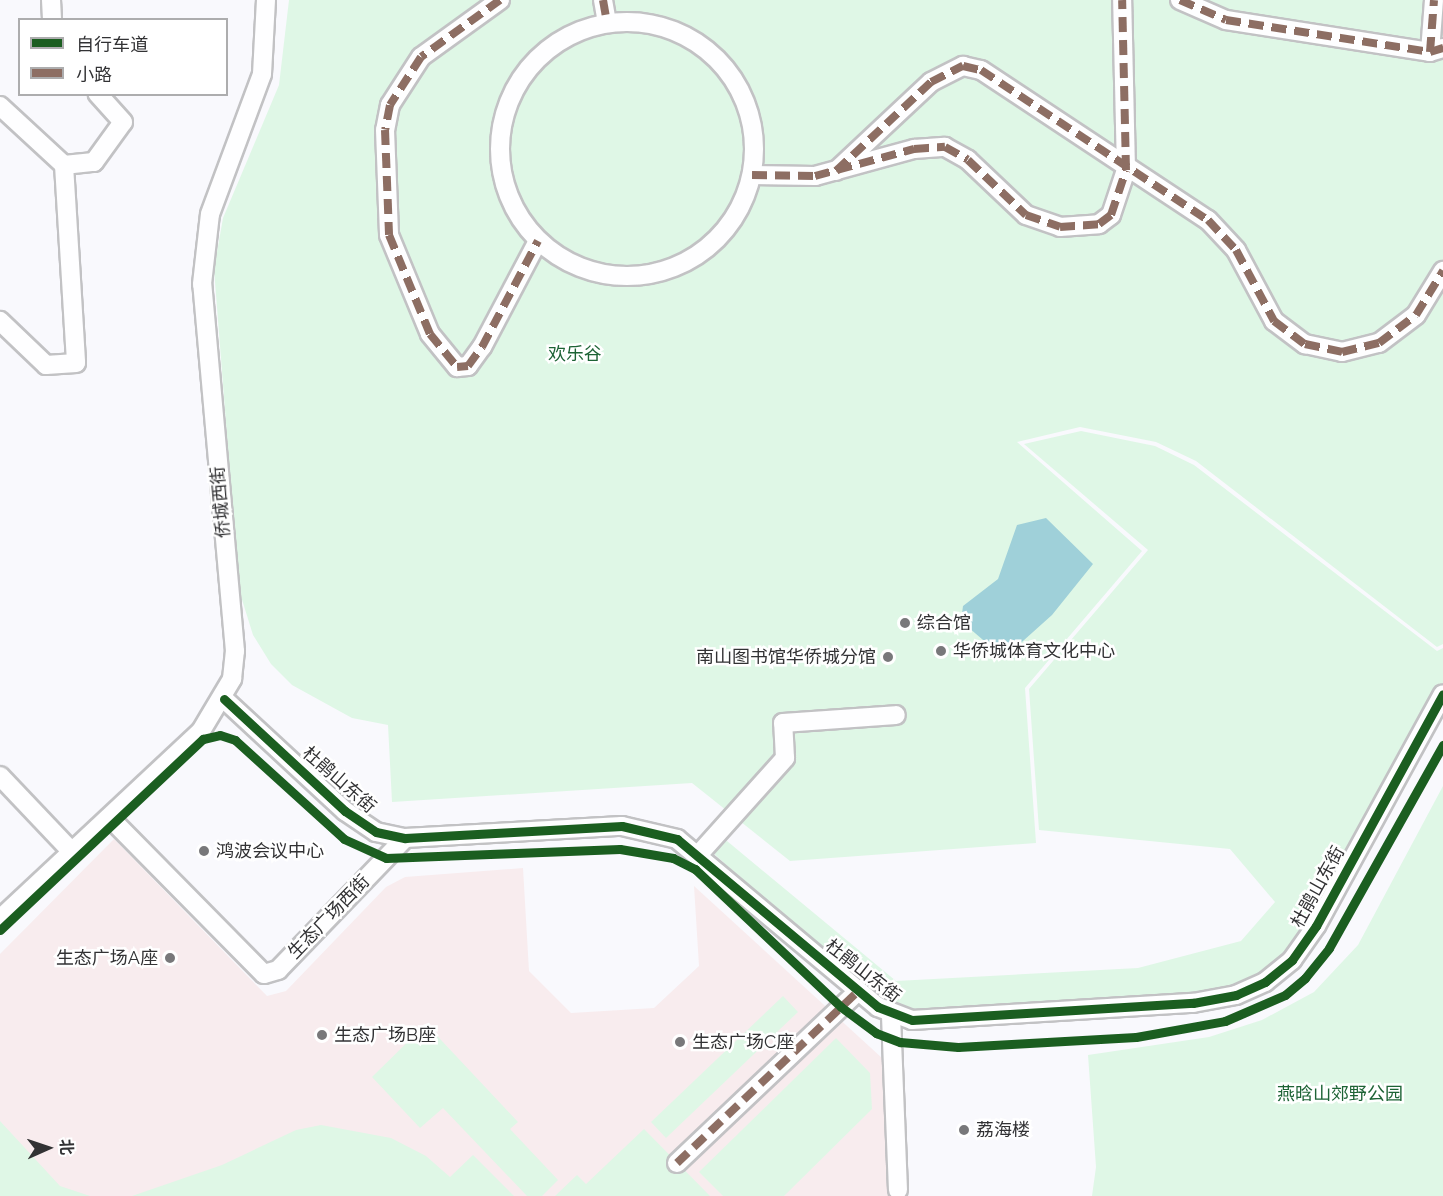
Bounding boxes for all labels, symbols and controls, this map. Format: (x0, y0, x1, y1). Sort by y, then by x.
legend (18, 18, 228, 96)
text: 自行车道 (76, 34, 148, 55)
text: 小路 (76, 64, 112, 85)
park label: 欢乐谷 (548, 343, 602, 365)
street label: 侨城西街 (207, 465, 235, 539)
place label: 综合馆 (917, 612, 971, 634)
marker: 综合馆 (898, 616, 912, 630)
place label: 华侨城体育文化中心 (953, 640, 1115, 662)
marker: 华侨城体育文化中心 (934, 644, 948, 658)
place label: 南山图书馆华侨城分馆 (696, 646, 876, 668)
marker: 南山图书馆华侨城分馆 (881, 650, 895, 664)
street label: 杜鹃山东街 (298, 742, 380, 818)
place label: 鸿波会议中心 (216, 840, 324, 862)
street label: 杜鹃山东街 (1287, 842, 1349, 932)
marker: 鸿波会议中心 (197, 844, 211, 858)
street label: 生态广场西街 (284, 871, 374, 963)
street label: 杜鹃山东街 (821, 935, 905, 1007)
place label: 生态广场A座 (56, 947, 158, 969)
marker: 生态广场A座 (163, 951, 177, 965)
place label: 生态广场B座 (334, 1024, 436, 1046)
marker: 生态广场B座 (315, 1028, 329, 1042)
place label: 生态广场C座 (692, 1031, 794, 1053)
marker: 生态广场C座 (673, 1035, 687, 1049)
park label: 燕晗山郊野公园 (1277, 1083, 1403, 1105)
north arrow (18, 1118, 78, 1178)
place label: 荔海楼 (976, 1119, 1030, 1141)
marker: 荔海楼 (957, 1123, 971, 1137)
text: 北 (57, 1139, 76, 1156)

